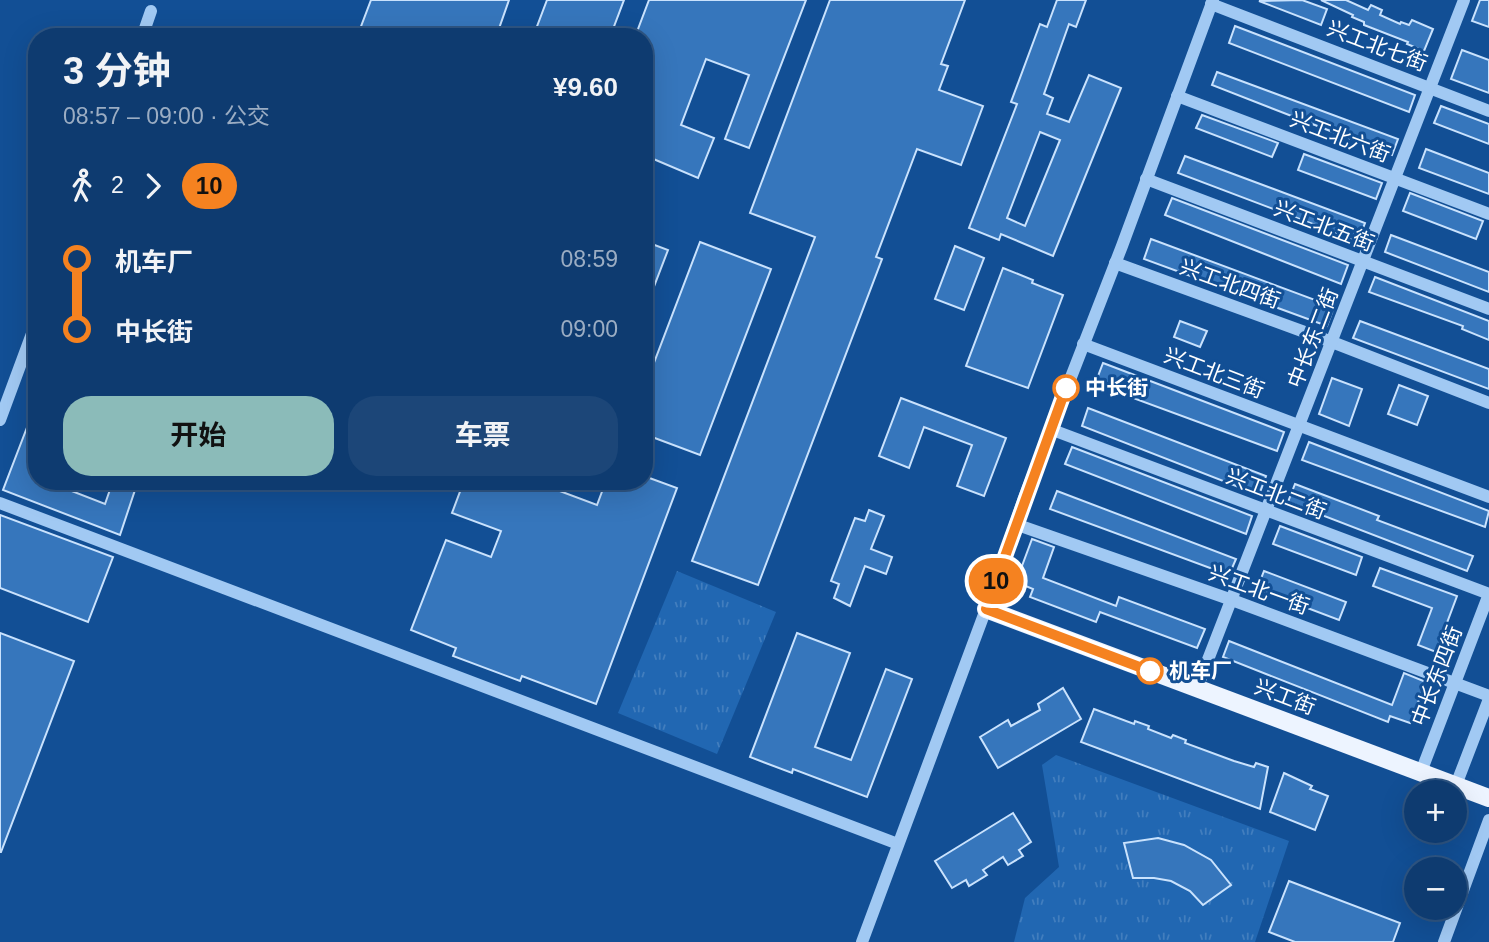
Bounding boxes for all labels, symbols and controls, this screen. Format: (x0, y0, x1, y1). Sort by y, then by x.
street label: 兴工北七街 (1324, 16, 1430, 75)
text: 3 分钟 (63, 50, 171, 92)
text: ¥9.60 (553, 72, 618, 102)
text: 08:57 – 09:00 · 公交 (63, 103, 270, 129)
street label: 兴工北六街 (1287, 107, 1393, 166)
icon: walk (63, 167, 101, 205)
icon: forward (134, 167, 172, 205)
text: 2 (111, 172, 124, 198)
text: 10 (196, 172, 223, 199)
street label: 兴工北五街 (1271, 196, 1377, 255)
text: 08:59 (560, 246, 618, 272)
text: 机车厂 (115, 247, 193, 277)
street label: 兴工北四街 (1177, 255, 1283, 312)
street label: 中长东二街 (1283, 285, 1342, 391)
text: 09:00 (560, 316, 618, 342)
text: 中长街 (115, 317, 193, 347)
street label: 兴工北三街 (1161, 343, 1267, 402)
marker: 中长街 (1053, 375, 1079, 401)
place label: 中长街 (1085, 376, 1148, 399)
button: 开始 (63, 396, 334, 476)
button: 车票 (348, 396, 618, 476)
street label: 兴工北二街 (1223, 464, 1329, 523)
line badge: 10 (964, 558, 1028, 604)
street label: 兴工北一街 (1206, 561, 1312, 618)
text: 10 (983, 567, 1009, 594)
street label: 中长东四街 (1407, 623, 1466, 729)
marker: 机车厂 (1137, 658, 1163, 684)
place label: 机车厂 (1169, 659, 1232, 682)
street label: 兴工街 (1252, 675, 1319, 719)
map controls (1404, 780, 1467, 920)
button: + (1404, 780, 1467, 843)
button: − (1404, 857, 1467, 920)

